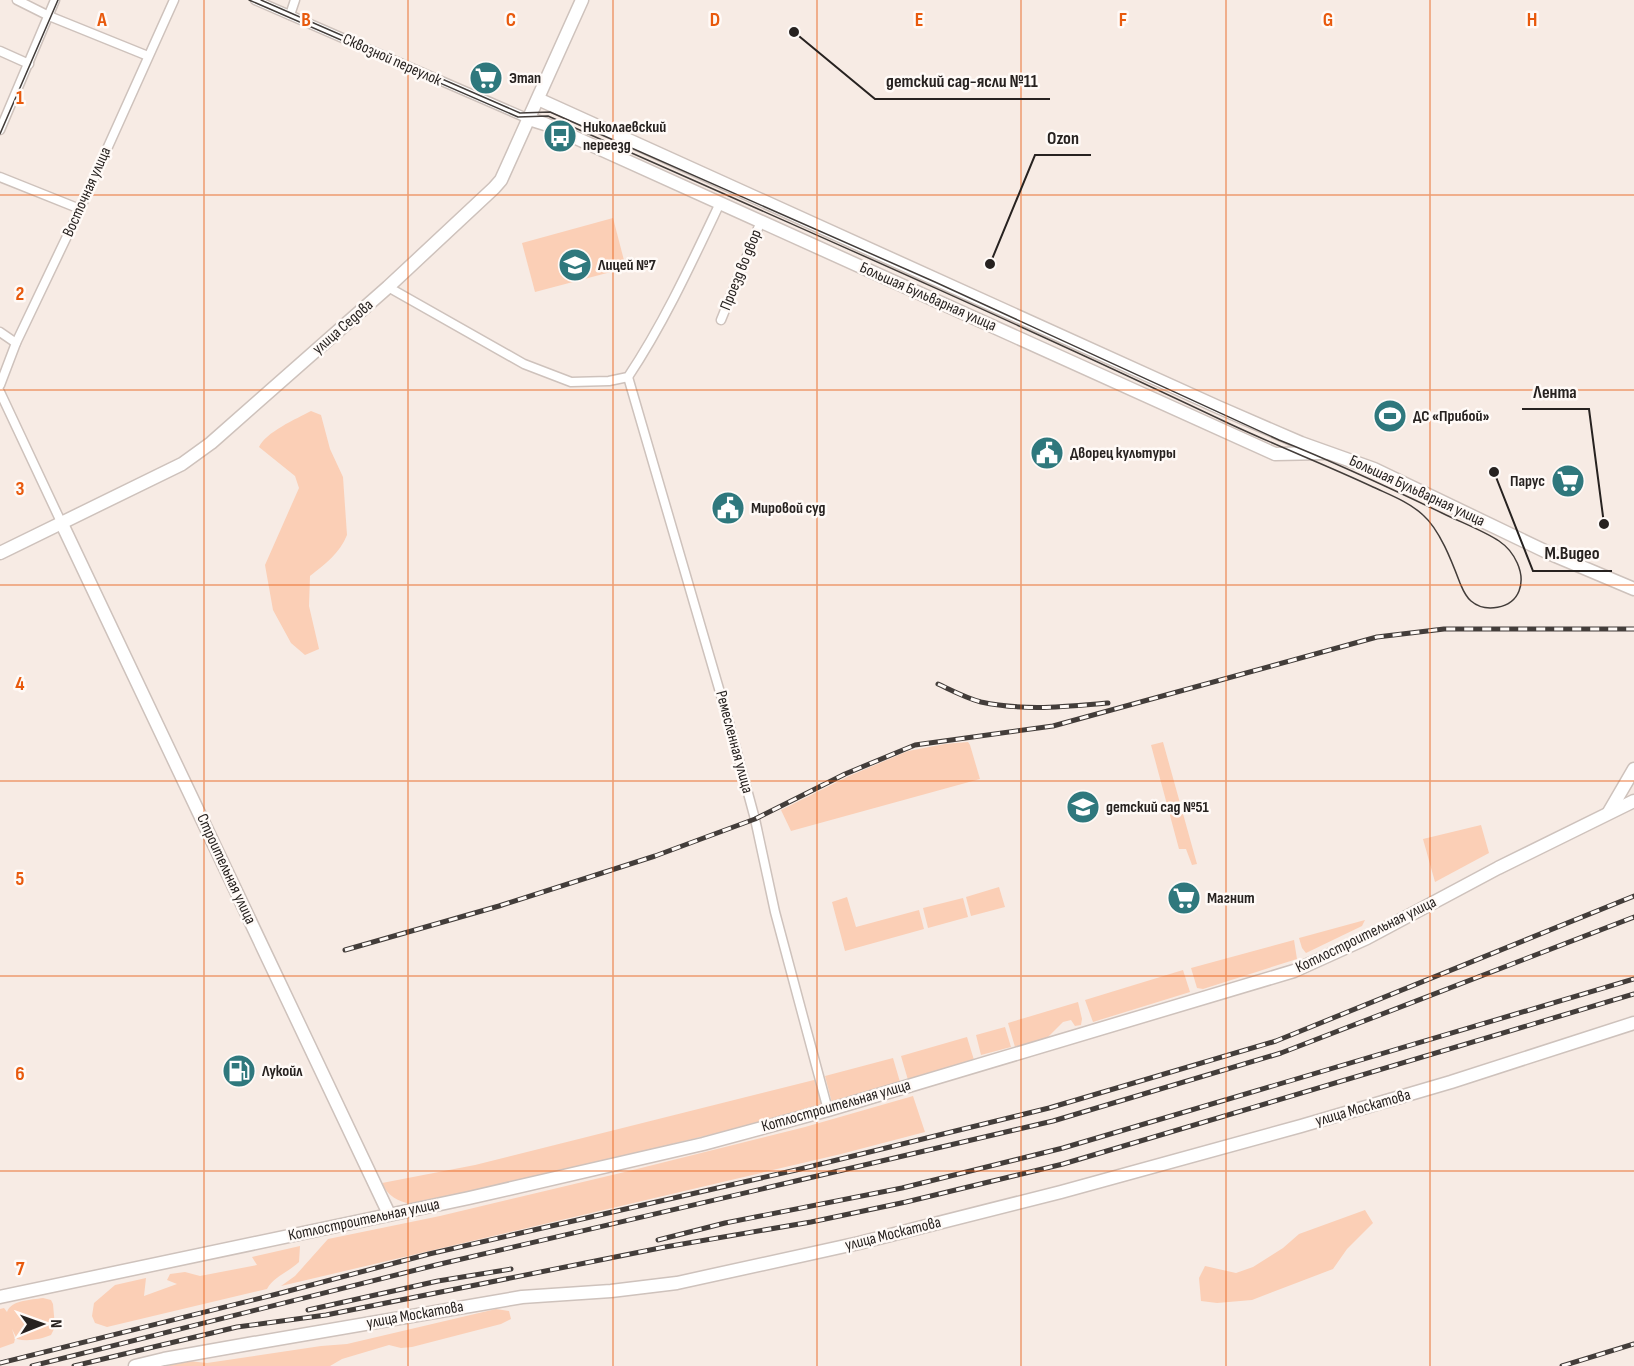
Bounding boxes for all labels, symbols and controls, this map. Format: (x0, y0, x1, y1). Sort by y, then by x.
text: A (96, 8, 107, 32)
text: B (301, 8, 311, 32)
text: C (506, 8, 516, 32)
text: D (710, 8, 720, 32)
text: E (915, 8, 923, 32)
text: F (1119, 8, 1127, 32)
text: G (1323, 8, 1333, 32)
text: H (1527, 8, 1537, 32)
street label: Сквозной переулок (340, 30, 445, 91)
supermarket icon: Этап (468, 60, 504, 96)
callout: детский сад-ясли №11 (875, 63, 1050, 99)
place label: Этап (509, 69, 541, 88)
text: детский сад-ясли №11 (886, 71, 1038, 92)
text: 1 (16, 86, 24, 110)
bus stop icon: Николаевский переезд (542, 118, 578, 154)
place label: Николаевский переезд (583, 118, 666, 155)
callout: Ozon (1035, 119, 1091, 155)
text: Ozon (1047, 128, 1079, 149)
street label: Восточная улица (59, 144, 115, 240)
street label: Проезд во двор (716, 227, 766, 313)
school or university icon: Лицей №7 (557, 247, 593, 283)
place label: Лицей №7 (597, 256, 656, 275)
street label: Большая Бульварная улица (857, 258, 999, 336)
text: 2 (16, 282, 24, 306)
street label: улица Седова (309, 296, 377, 358)
callout: Лента (1522, 373, 1589, 409)
text: Лента (1532, 382, 1577, 403)
sports icon: ДC «Прибой» (1372, 398, 1408, 434)
place label: ДC «Прибой» (1413, 407, 1489, 426)
public building icon: Дворец культуры (1029, 435, 1065, 471)
place label: Дворец культуры (1070, 444, 1176, 463)
street label: Большая Бульварная улица (1346, 451, 1488, 531)
supermarket icon: Парус (1550, 463, 1586, 499)
place label: Парус (1510, 472, 1545, 491)
text: 3 (16, 477, 25, 501)
public building icon: Мировой суд (710, 490, 746, 526)
place label: Мировой суд (751, 499, 826, 518)
callout: М.Видео (1533, 535, 1612, 571)
text: М.Видео (1544, 543, 1600, 564)
text: 4 (15, 672, 25, 696)
street label: Ремесленная улица (711, 689, 757, 795)
school or university icon: детский сад №51 (1065, 789, 1101, 825)
place label: детский сад №51 (1106, 798, 1210, 817)
street label: Строительная улица (192, 811, 260, 927)
text: 5 (16, 867, 25, 891)
supermarket icon: Магнит (1166, 880, 1202, 916)
place label: Магнит (1207, 889, 1255, 908)
street label: Котлостроительная улица (1293, 893, 1439, 977)
fuel station icon: Лукойл (221, 1053, 257, 1089)
text: 6 (15, 1062, 25, 1086)
place label: Лукойл (261, 1062, 303, 1081)
street label: Котлостроительная улица (759, 1076, 913, 1136)
street label: улица Москатова (1313, 1085, 1413, 1131)
street label: Котлостроительная улица (287, 1195, 441, 1245)
street label: улица Москатова (843, 1213, 943, 1255)
text: 7 (16, 1257, 25, 1281)
north arrow (12, 1294, 72, 1354)
street label: улица Москатова (365, 1297, 465, 1333)
text: N (46, 1319, 65, 1328)

